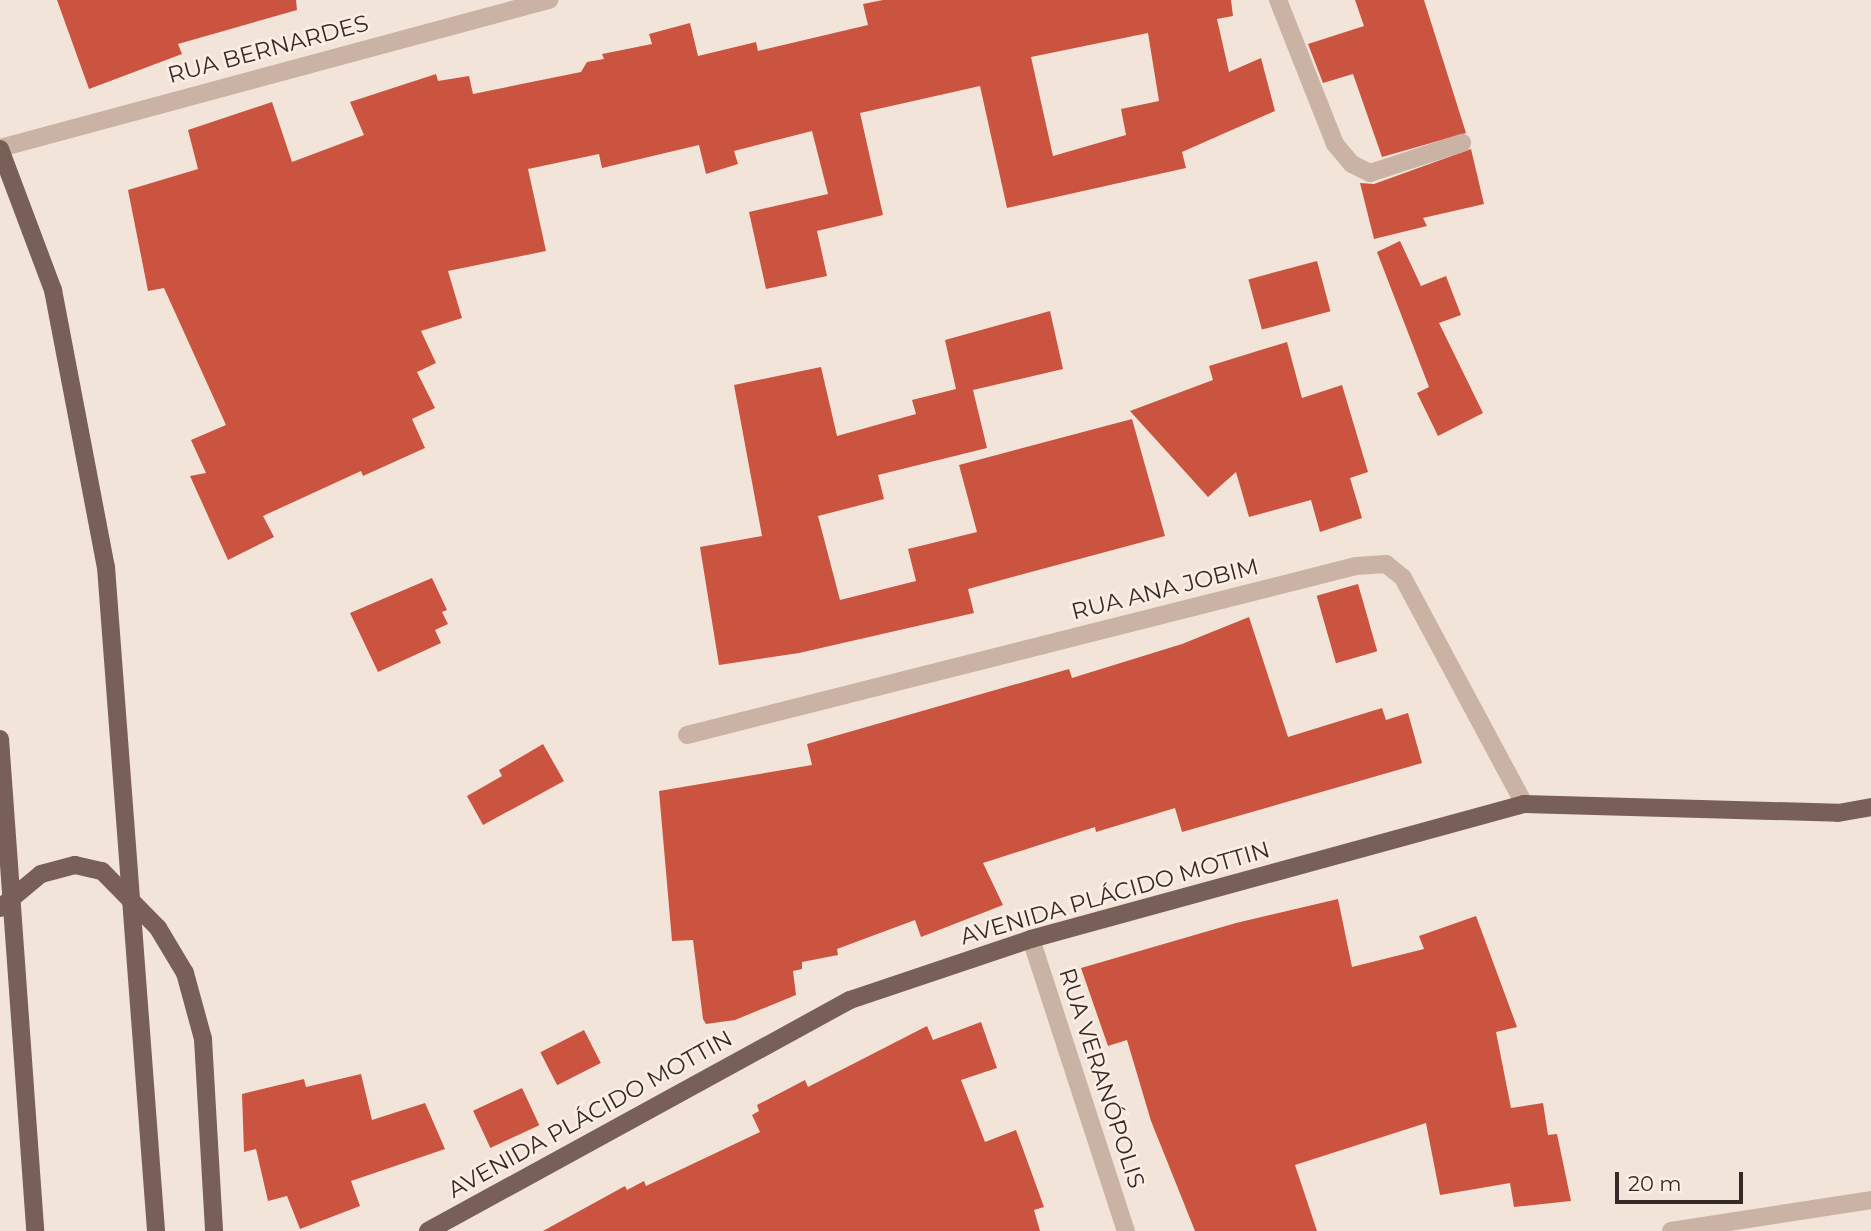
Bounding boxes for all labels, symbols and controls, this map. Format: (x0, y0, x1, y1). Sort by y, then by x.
street label: RUA BERNARDES (165, 9, 371, 89)
street label: RUA ANA JOBIM (1069, 552, 1261, 626)
street label: AVENIDA PLÁCIDO MOTTIN (957, 836, 1273, 950)
street label: RUA VERANÓPOLIS (1053, 965, 1151, 1191)
street label: AVENIDA PLÁCIDO MOTTIN (443, 1024, 737, 1204)
scale bar (1619, 1158, 1747, 1202)
text: 20 m (1628, 1171, 1682, 1196)

